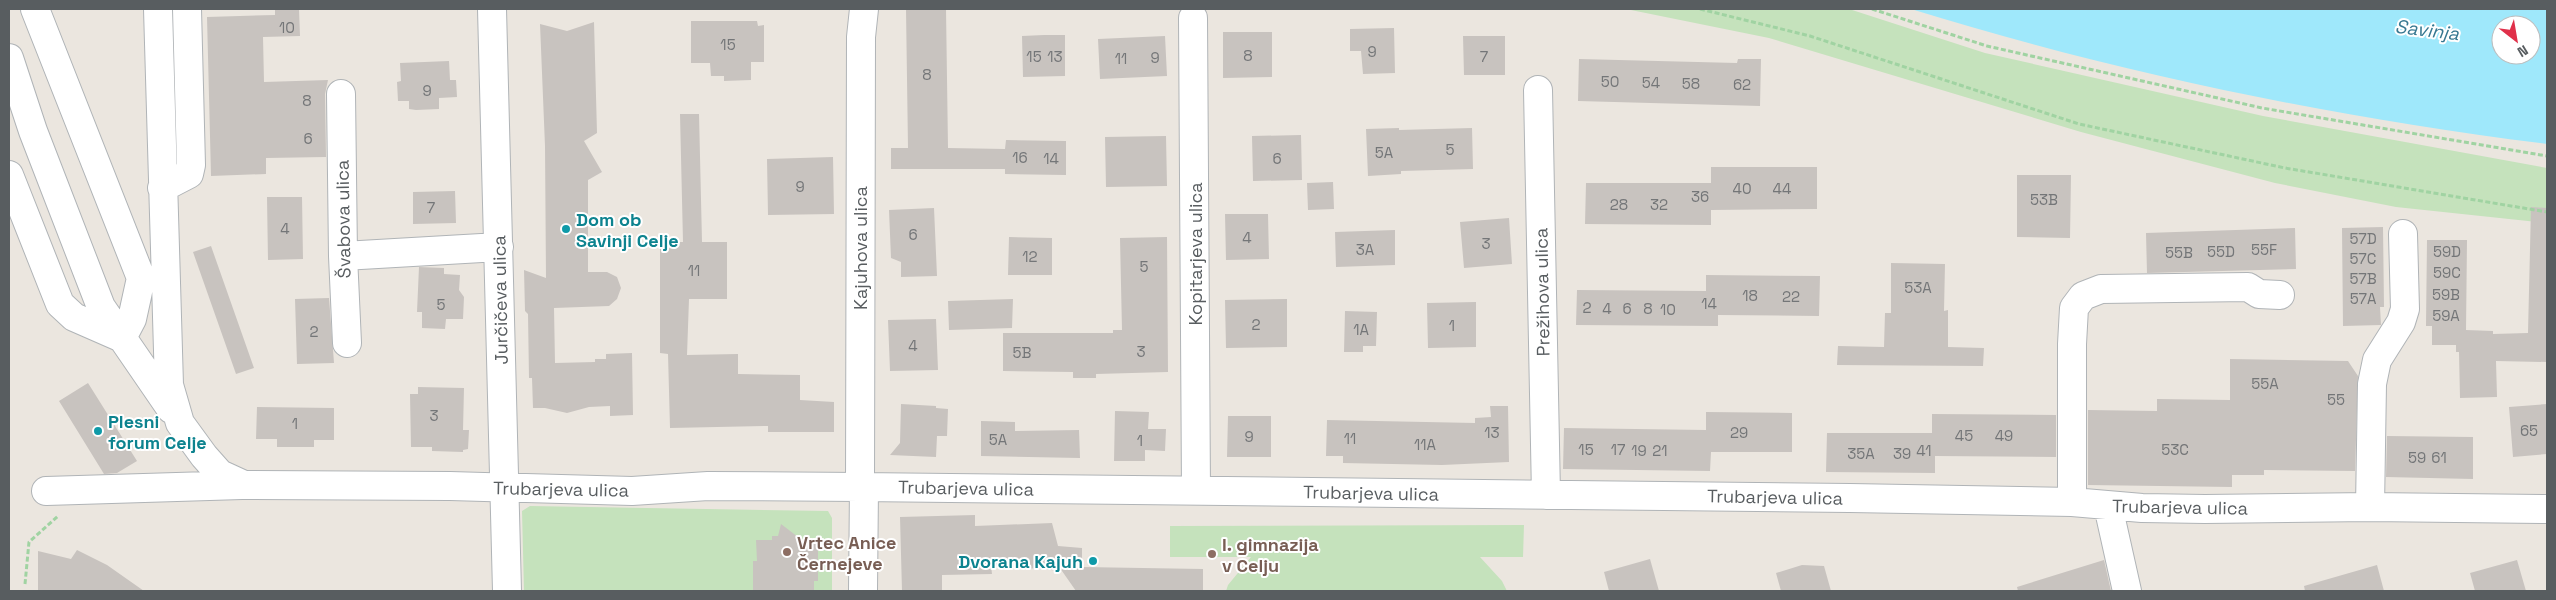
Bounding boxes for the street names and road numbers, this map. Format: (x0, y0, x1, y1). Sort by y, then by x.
street label: Švabova ulica (330, 160, 356, 278)
street label: Kopitarjeva ulica (1184, 182, 1207, 326)
street label: Kajuhova ulica (849, 186, 872, 310)
street label: Prežihova ulica (1529, 228, 1555, 356)
street label: Jurčičeva ulica (487, 235, 513, 365)
street label: Trubarjeva ulica (898, 475, 1034, 501)
street label: Trubarjeva ulica (493, 476, 629, 502)
street label: Trubarjeva ulica (1303, 480, 1439, 506)
street label: Trubarjeva ulica (1707, 484, 1843, 510)
street label: Trubarjeva ulica (2112, 494, 2248, 520)

